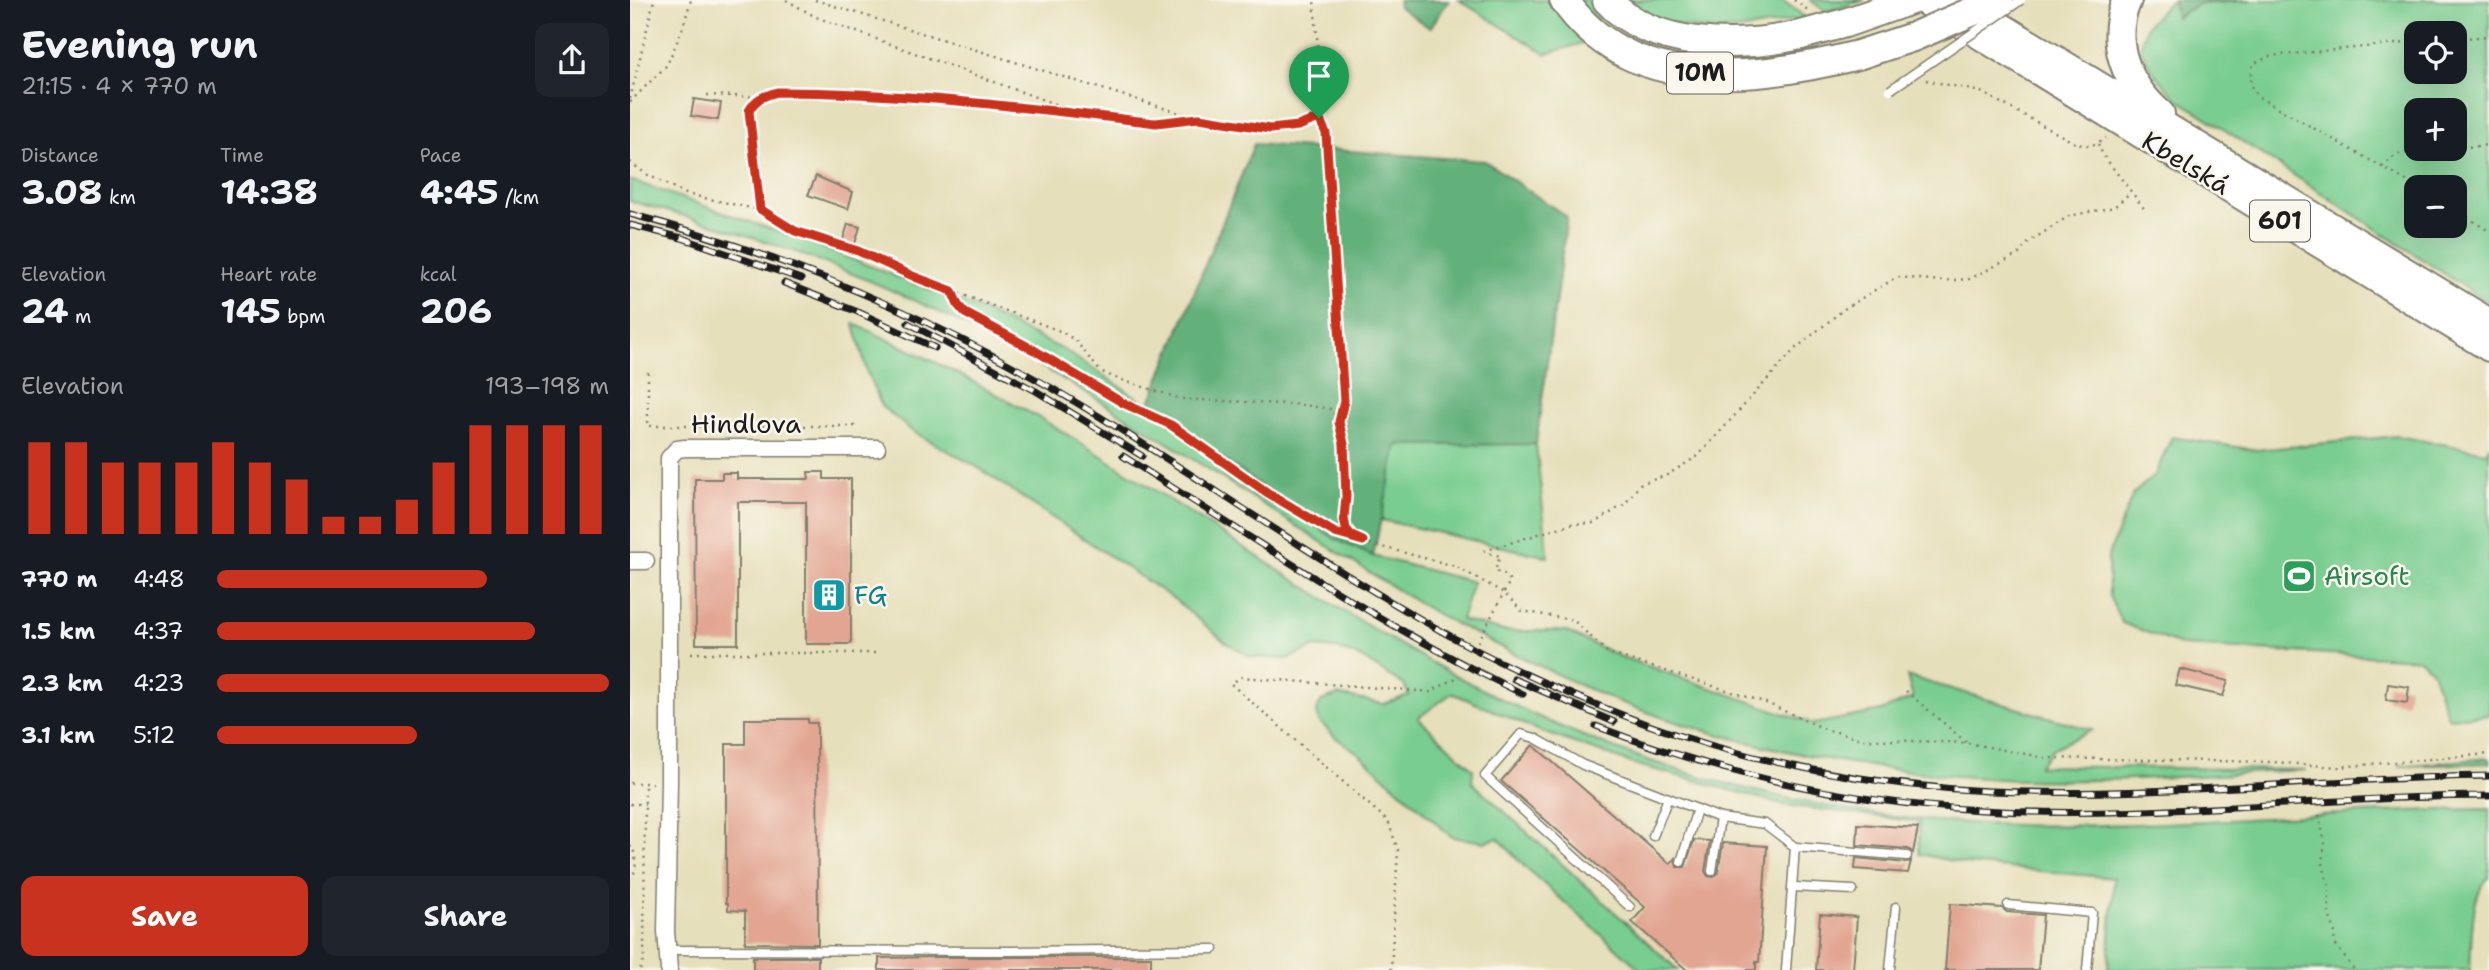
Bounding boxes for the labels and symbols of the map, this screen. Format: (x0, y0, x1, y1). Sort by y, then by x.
pin (1289, 46, 1349, 118)
road number: 10M (1667, 52, 1733, 94)
street label: Kbelská (2136, 123, 2237, 203)
road number: 601 (2250, 201, 2310, 242)
street label: Hindlova (691, 406, 801, 441)
sports icon: Airsoft (2280, 557, 2318, 595)
place label: Airsoft (2324, 558, 2410, 593)
building icon: FG (810, 576, 848, 614)
place label: FG (854, 577, 887, 612)

